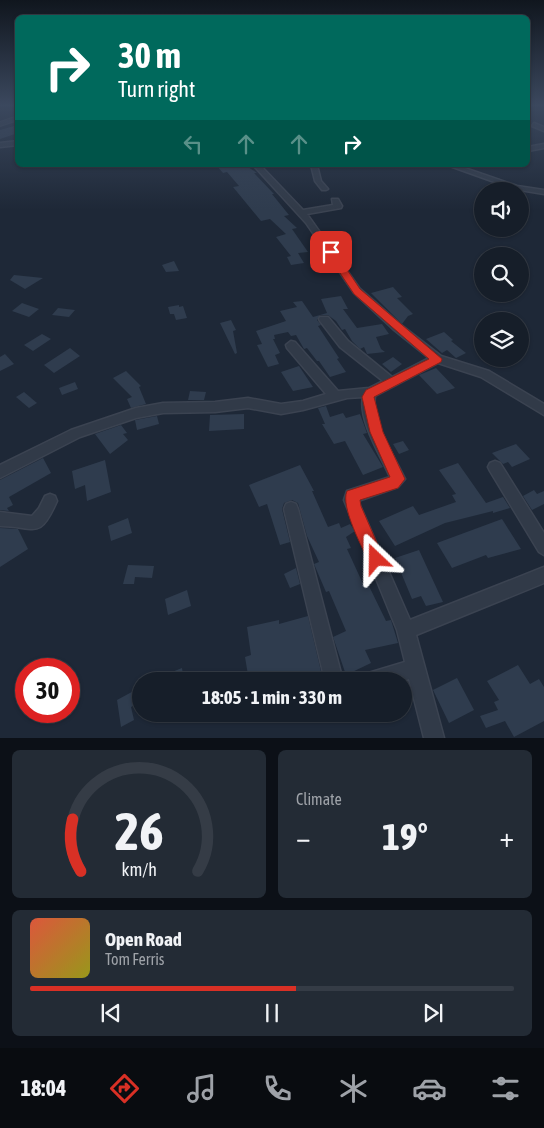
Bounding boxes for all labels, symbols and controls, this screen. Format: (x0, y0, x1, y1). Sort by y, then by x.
icon: right (35, 35, 100, 100)
text: 30 m (118, 35, 181, 75)
text: Turn right (118, 76, 195, 102)
icon: left (179, 130, 207, 158)
icon: ahead (232, 130, 260, 158)
icon: ahead (285, 130, 313, 158)
icon: right (338, 130, 366, 158)
map controls (474, 182, 529, 367)
button: sound (474, 182, 529, 237)
pin (310, 231, 352, 273)
icon: arrive (317, 238, 345, 266)
button: search (474, 247, 529, 302)
button: layers (474, 312, 529, 367)
position arrow (349, 532, 401, 584)
speed limit sign: 30 (15, 658, 80, 723)
text: 18:05 · 1 min · 330 m (202, 686, 342, 708)
text: Climate (296, 790, 342, 808)
text: 26 (115, 801, 163, 861)
text: 19° (382, 815, 428, 858)
text: − (296, 821, 311, 853)
text: + (499, 821, 514, 853)
text: km/h (121, 859, 157, 880)
text: Open Road (105, 928, 182, 950)
text: Tom Ferris (105, 950, 164, 968)
icon: previous (97, 999, 125, 1027)
icon: pause (258, 999, 286, 1027)
icon: next (419, 999, 447, 1027)
icon: directions (107, 1071, 142, 1106)
icon: music (184, 1071, 219, 1106)
icon: phone (260, 1071, 295, 1106)
icon: climate (336, 1071, 371, 1106)
icon: car (412, 1071, 447, 1106)
icon: filters (488, 1071, 523, 1106)
text: 18:04 (21, 1075, 66, 1101)

